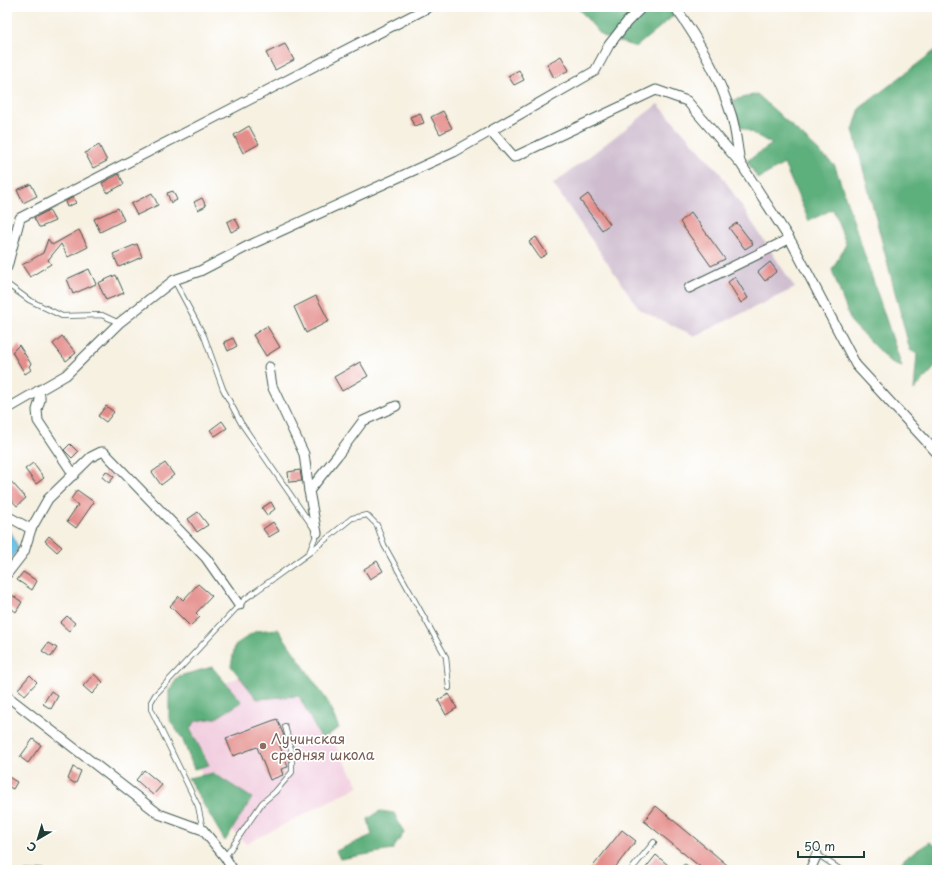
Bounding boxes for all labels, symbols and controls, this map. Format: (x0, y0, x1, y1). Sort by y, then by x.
place label: Лучинская средняя школа (271, 728, 375, 765)
marker: Лучинская средняя школа (258, 741, 268, 751)
north arrow (18, 819, 58, 859)
scale bar (798, 833, 864, 859)
text: 50 m (804, 837, 835, 855)
text: С (23, 838, 40, 857)

